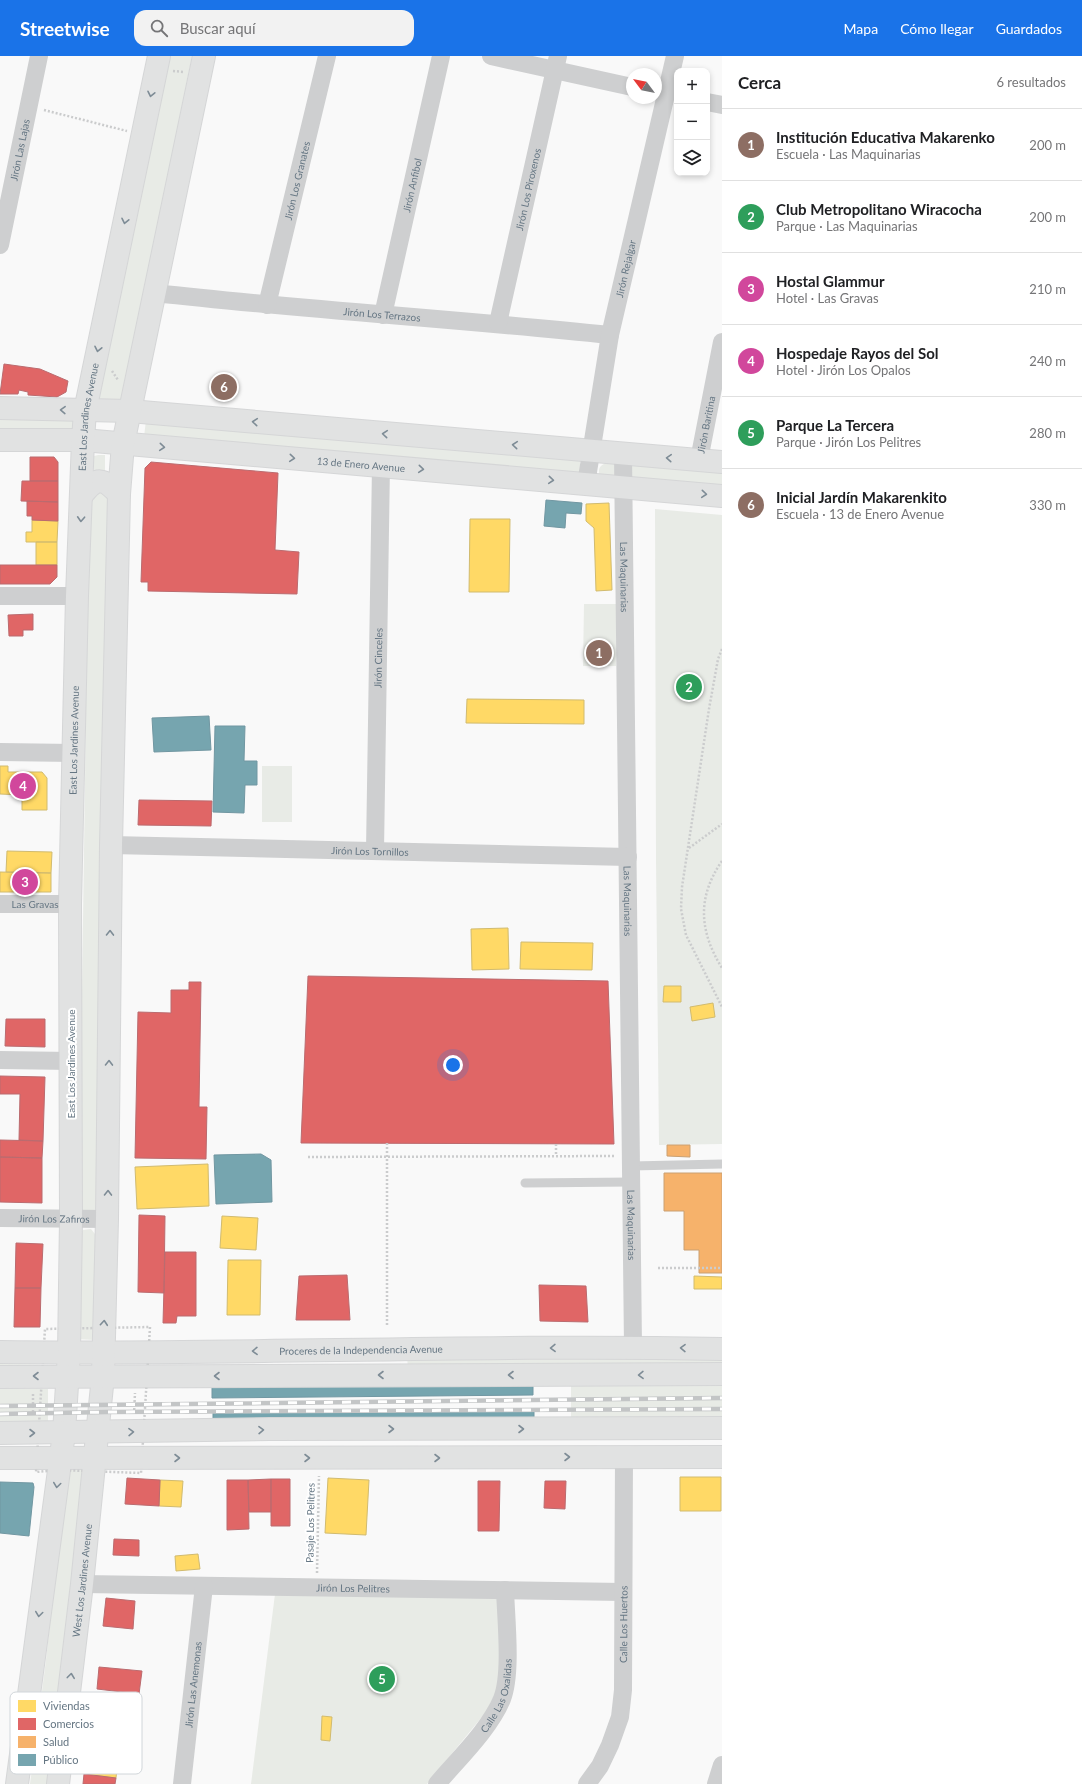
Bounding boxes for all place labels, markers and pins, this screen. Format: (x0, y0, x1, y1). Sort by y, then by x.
pin: 6 (211, 372, 237, 402)
pin: 1 (586, 638, 612, 668)
pin: 2 (676, 672, 702, 702)
pin: 4 (10, 771, 36, 801)
pin: 3 (12, 867, 38, 897)
pin: 5 (369, 1664, 395, 1694)

